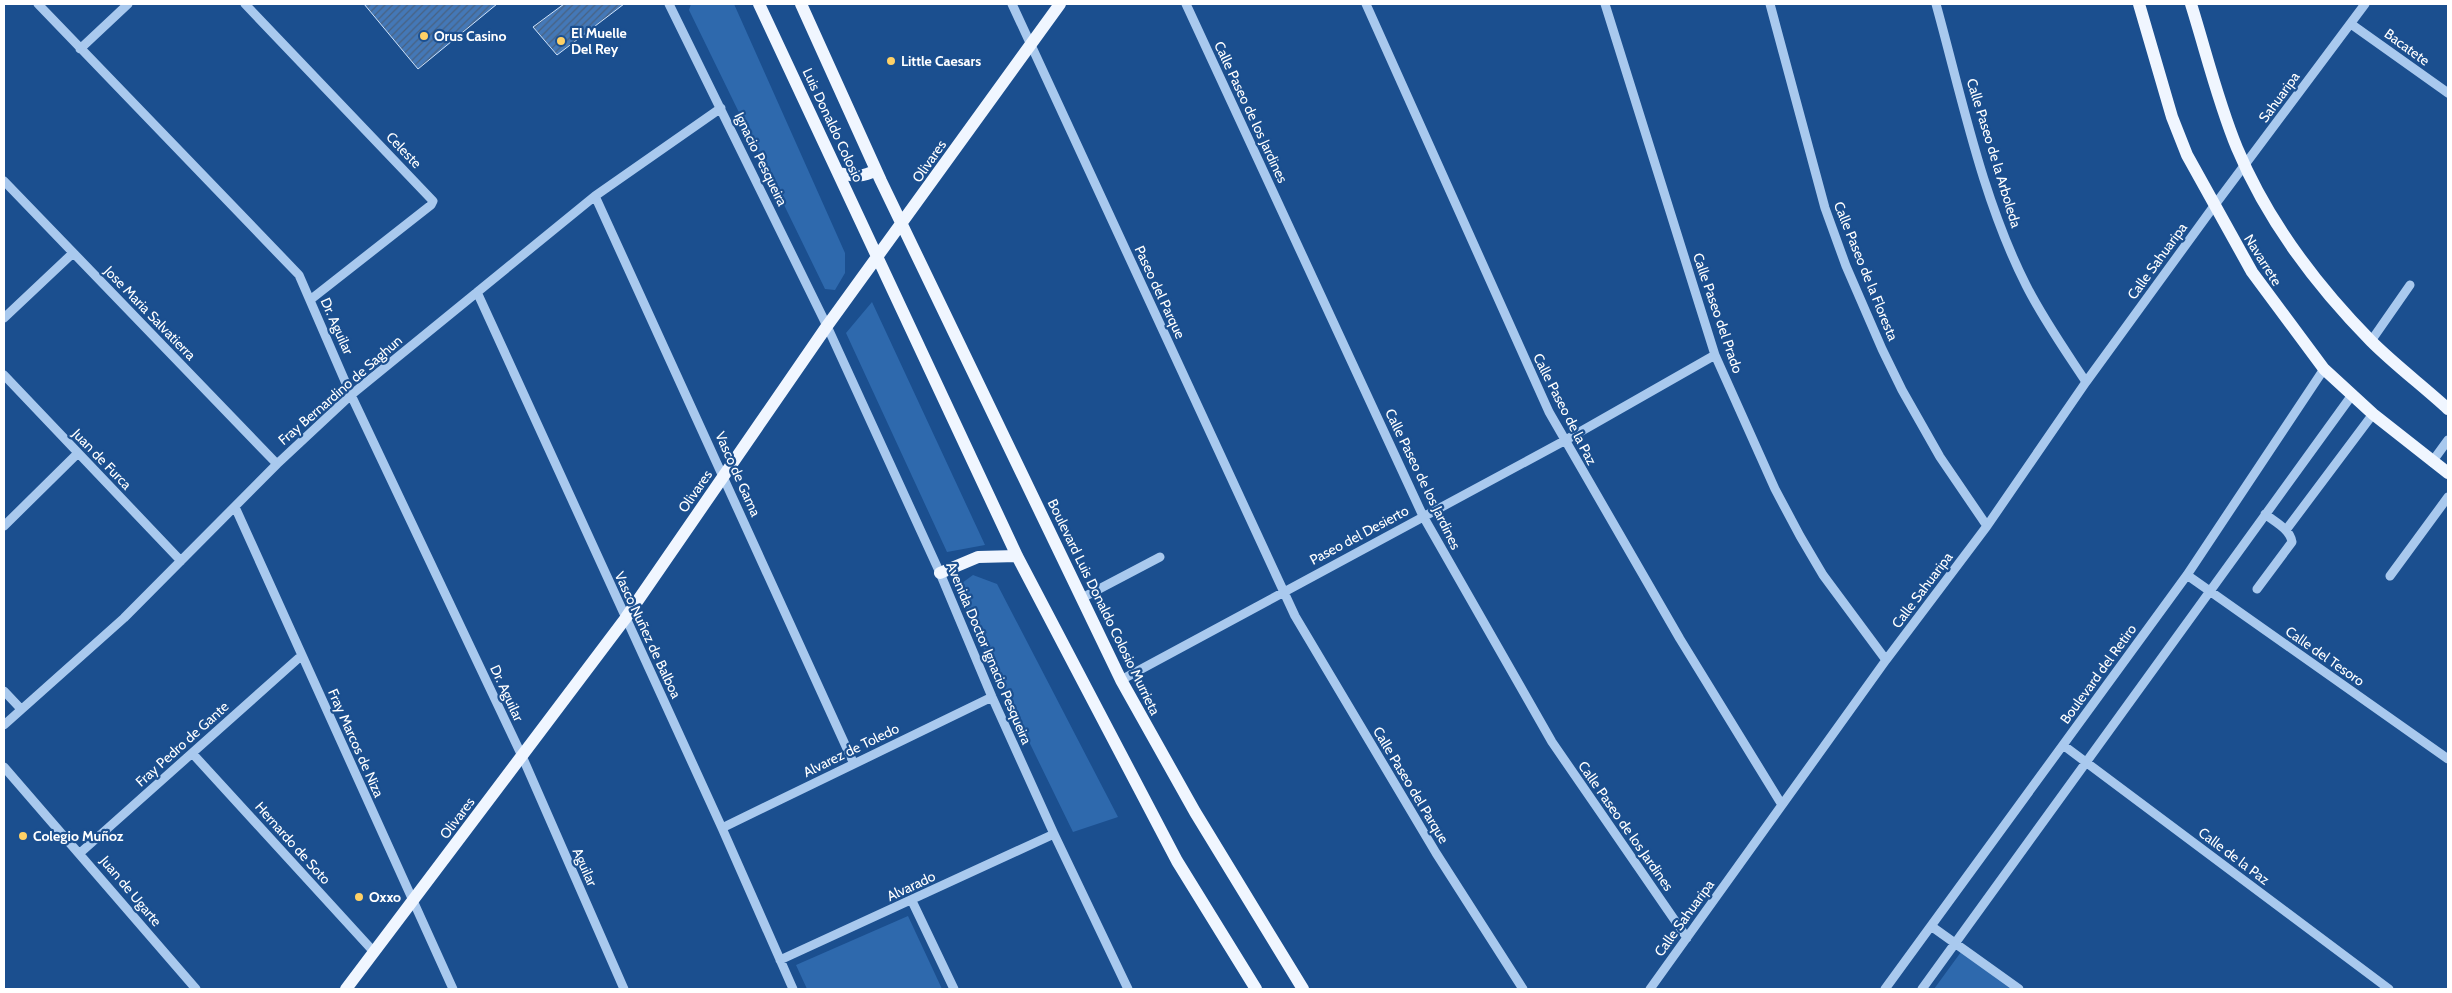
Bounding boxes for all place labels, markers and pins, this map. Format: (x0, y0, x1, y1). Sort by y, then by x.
place label: El Muelle Del Rey (571, 24, 627, 58)
place label: Orus Casino (434, 27, 506, 45)
marker: Orus Casino (418, 30, 430, 42)
marker: El Muelle Del Rey (555, 35, 567, 47)
place label: Little Caesars (901, 52, 981, 70)
marker: Little Caesars (885, 55, 897, 67)
place label: Colegio Muñoz (33, 827, 124, 845)
marker: Colegio Muñoz (17, 830, 29, 842)
place label: Oxxo (369, 888, 401, 906)
marker: Oxxo (353, 891, 365, 903)

